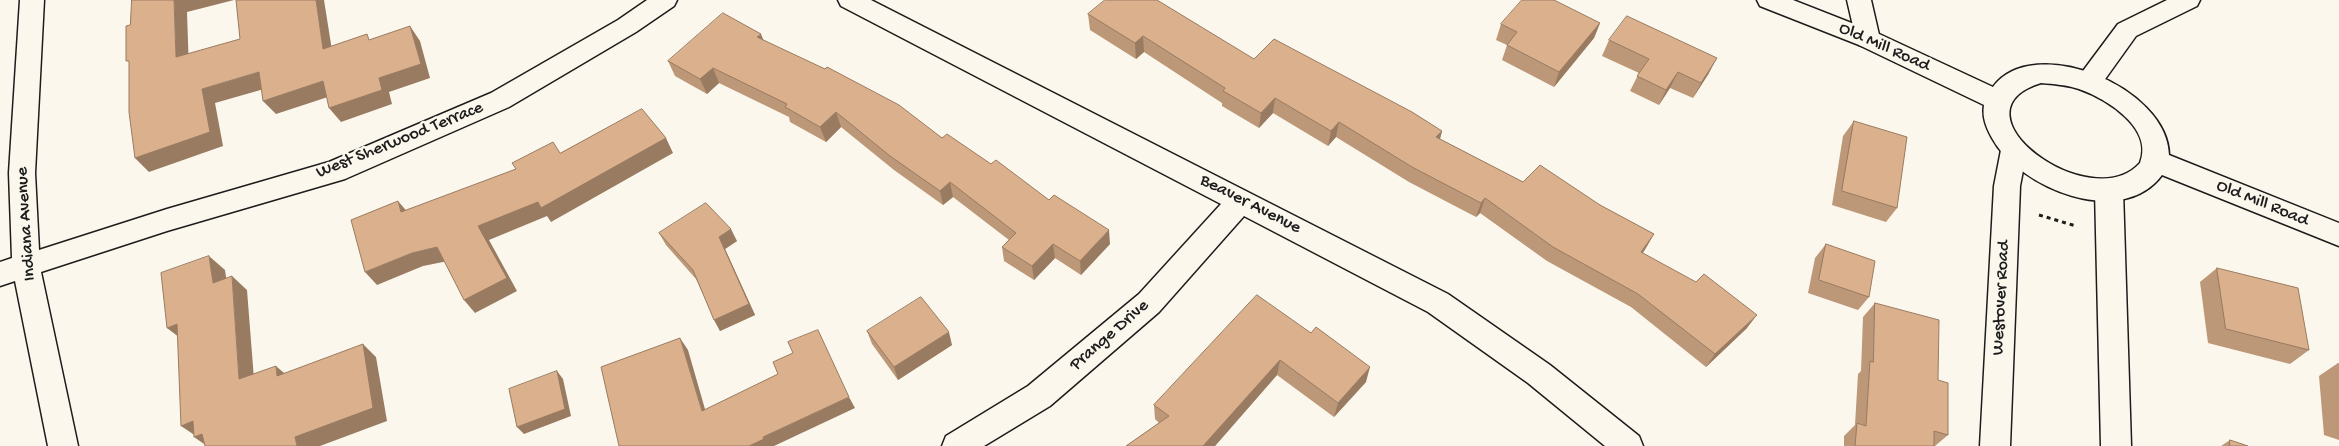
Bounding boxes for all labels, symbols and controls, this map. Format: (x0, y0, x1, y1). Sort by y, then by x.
street label: Old Mill Road (1835, 18, 1933, 78)
street label: West Sherwood Terrace (313, 98, 487, 184)
street label: Indiana Avenue (12, 166, 42, 282)
street label: Beaver Avenue (1196, 170, 1304, 240)
street label: Old Mill Road (2213, 176, 2311, 232)
street label: Westover Road (1988, 240, 2016, 356)
street label: Prange Drive (1066, 296, 1154, 376)

